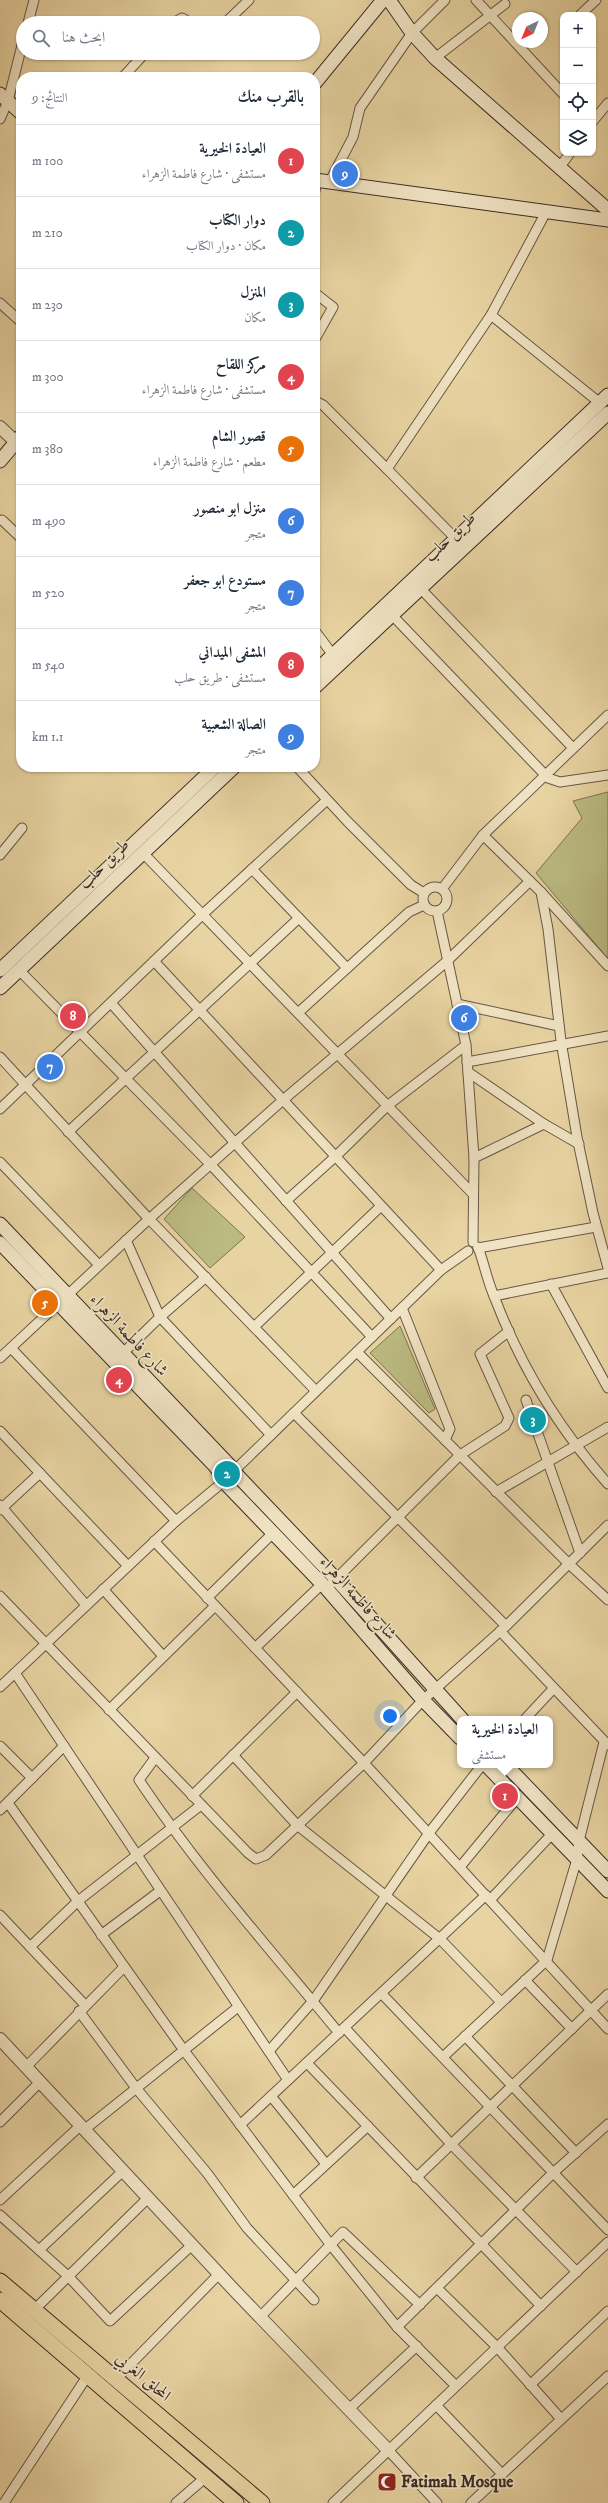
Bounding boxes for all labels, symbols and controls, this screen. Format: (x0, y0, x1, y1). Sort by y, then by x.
north arrow (512, 12, 548, 48)
map controls (560, 12, 596, 156)
button: + (560, 12, 596, 48)
search box (16, 16, 320, 60)
icon: search (30, 27, 52, 49)
text: ابحث هنا (62, 28, 105, 47)
button: − (560, 48, 596, 84)
button: locate (560, 84, 596, 120)
text: بالقرب منك (238, 86, 304, 108)
text: النتائج: 9 (32, 90, 68, 106)
button: layers (560, 120, 596, 156)
text: العيادة الخيرية (199, 139, 266, 158)
text: 100 m (32, 153, 63, 169)
text: 1 (289, 153, 293, 169)
pin: 9 (332, 159, 358, 189)
text: مستشفى · شارع فاطمة الزهراء (142, 166, 266, 182)
text: دوار الكتاب (209, 211, 266, 230)
text: 210 m (32, 225, 63, 241)
text: 2 (288, 225, 294, 241)
text: مكان · دوار الكتاب (186, 238, 266, 254)
text: المنزل (240, 283, 266, 302)
text: 230 m (32, 297, 63, 313)
text: 3 (289, 297, 293, 313)
text: مكان (244, 310, 266, 326)
text: مركز اللقاح (216, 355, 266, 374)
text: 300 m (32, 369, 63, 385)
text: 4 (287, 369, 295, 385)
text: مستشفى · شارع فاطمة الزهراء (142, 382, 266, 398)
text: قصور الشام (212, 427, 266, 446)
text: 380 m (32, 441, 63, 457)
text: 5 (288, 441, 294, 457)
text: مطعم · شارع فاطمة الزهراء (153, 454, 266, 470)
text: منزل ابو منصور (194, 499, 266, 518)
street label: طريق حلب (419, 507, 481, 567)
text: 490 m (32, 513, 66, 529)
text: 6 (288, 513, 294, 529)
text: متجر (245, 526, 266, 542)
text: مستودع ابو جعفر (184, 571, 266, 590)
text: 520 m (32, 585, 64, 601)
text: 7 (288, 585, 294, 601)
text: متجر (245, 598, 266, 614)
text: المشفى الميداني (199, 643, 266, 662)
text: 540 m (32, 657, 65, 673)
text: 8 (288, 657, 294, 673)
text: مستشفى · طريق حلب (174, 670, 266, 686)
text: الصالة الشعبية (202, 715, 266, 734)
text: 1.1 km (32, 729, 64, 745)
text: 9 (288, 729, 294, 745)
text: متجر (245, 742, 266, 758)
street label: طريق حلب (74, 834, 134, 894)
pin: 8 (60, 1001, 86, 1031)
pin: 6 (451, 1003, 477, 1033)
pin: 7 (37, 1052, 63, 1082)
pin: 5 (32, 1288, 58, 1318)
street label: شارع فاطمة الزهراء (83, 1289, 173, 1383)
pin: 4 (106, 1365, 132, 1395)
pin: 3 (520, 1405, 546, 1435)
pin: 2 (214, 1459, 240, 1489)
street label: شارع فاطمة الزهراء (313, 1551, 402, 1646)
your location (380, 1706, 400, 1726)
popup (457, 1716, 553, 1768)
text: العيادة الخيرية (472, 1720, 538, 1739)
text: مستشفى (472, 1747, 506, 1763)
pin: 1 (492, 1781, 518, 1811)
street label: المحلق الغربي (109, 2347, 175, 2409)
mosque icon: Fatimah Mosque (376, 2471, 398, 2493)
place label: Fatimah Mosque (401, 2471, 513, 2493)

